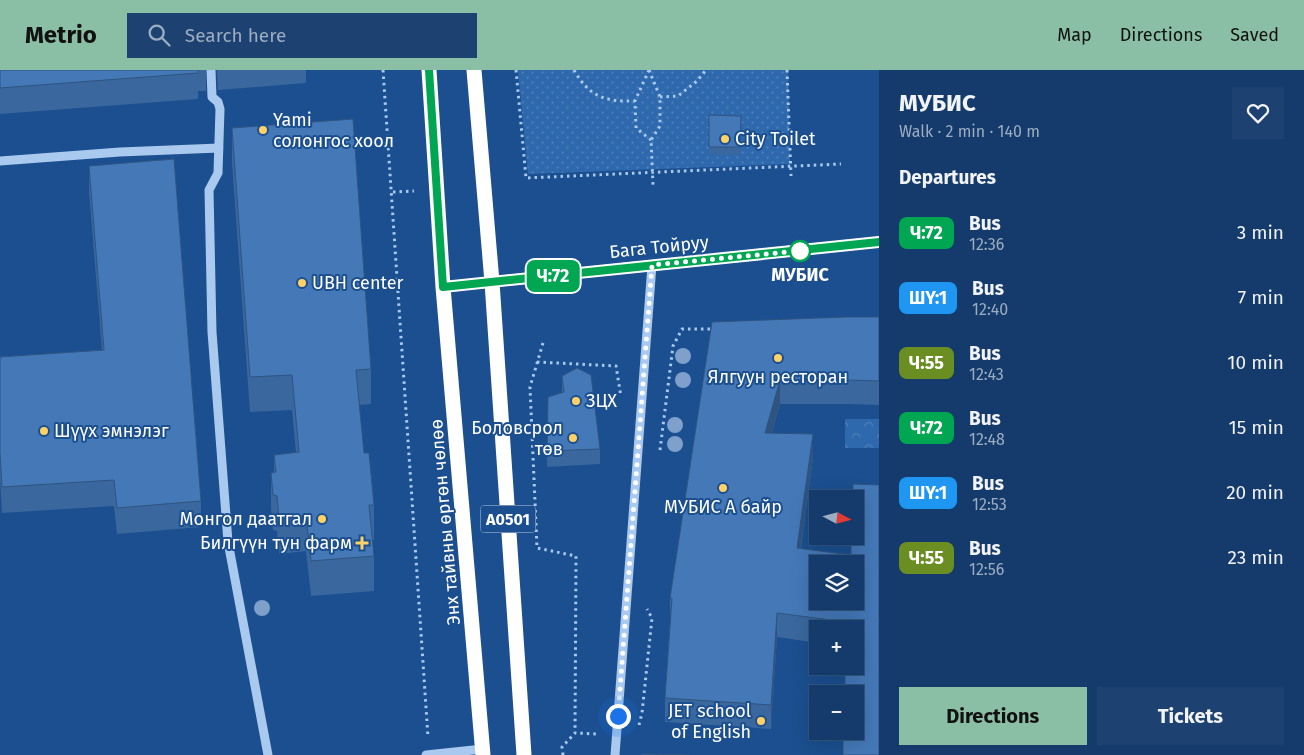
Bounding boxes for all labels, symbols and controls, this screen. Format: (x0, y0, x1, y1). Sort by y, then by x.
search box (127, 13, 477, 58)
text: Metrio (25, 21, 97, 49)
icon: search (145, 21, 173, 49)
text: Search here (185, 24, 286, 47)
text: Map (1057, 24, 1092, 46)
text: Directions (1120, 24, 1202, 46)
text: Saved (1230, 24, 1279, 46)
button: heart (1232, 87, 1284, 139)
text: МУБИС (899, 89, 976, 117)
place label: Yami солонгос хоол (273, 109, 394, 152)
text: Walk · 2 min · 140 m (899, 122, 1040, 141)
marker: Yami солонгос хоол (257, 124, 269, 136)
place label: City Toilet (735, 128, 816, 150)
marker: City Toilet (719, 133, 731, 145)
text: Departures (899, 166, 996, 189)
text: Bus (969, 212, 1001, 235)
text: 3 min (1237, 221, 1284, 244)
text: Ч:72 (910, 222, 943, 244)
street label: Бага Тойруу (608, 231, 710, 263)
text: 12:36 (969, 235, 1004, 254)
marker: МУБИС (789, 240, 811, 262)
line badge: Ч:72 (518, 260, 588, 292)
place label: МУБИС (771, 264, 829, 286)
text: Ч:72 (537, 265, 569, 287)
place label: UBH center (312, 272, 404, 294)
marker: UBH center (296, 277, 308, 289)
text: Bus (972, 277, 1004, 300)
text: 7 min (1238, 286, 1284, 309)
text: ШҮ:1 (909, 287, 947, 309)
text: 12:40 (972, 300, 1008, 319)
text: Bus (969, 342, 1001, 365)
text: 10 min (1227, 351, 1284, 374)
marker: Ялгуун ресторан (772, 352, 784, 364)
text: Ч:55 (909, 352, 944, 374)
text: 12:43 (969, 365, 1004, 384)
place label: Ялгуун ресторан (708, 366, 848, 388)
place label: ЗЦХ (586, 390, 617, 412)
marker: ЗЦХ (570, 395, 582, 407)
text: Bus (969, 407, 1001, 430)
text: 15 min (1228, 416, 1284, 439)
place label: Боловсрол төв (471, 417, 563, 460)
text: Ч:72 (910, 417, 943, 439)
street label: Энх тайвны өргөн чөлөө (425, 418, 465, 626)
place label: Шүүх эмнэлэг (54, 420, 169, 442)
marker: Шүүх эмнэлэг (38, 425, 50, 437)
text: 12:48 (969, 430, 1005, 449)
marker: Боловсрол төв (567, 432, 579, 444)
text: Bus (972, 472, 1004, 495)
text: 20 min (1226, 481, 1284, 504)
marker: МУБИС А байр (717, 482, 729, 494)
text: ШҮ:1 (909, 482, 947, 504)
north arrow (809, 490, 864, 545)
map controls (809, 490, 864, 740)
text: 12:53 (972, 495, 1007, 514)
place label: МУБИС А байр (664, 496, 782, 518)
road number: A0501 (480, 506, 536, 532)
place label: Монгол даатгал (180, 508, 312, 530)
marker: Монгол даатгал (316, 513, 328, 525)
place label: Билгүүн тун фарм (200, 532, 352, 554)
marker: Билгүүн тун фарм (356, 537, 368, 549)
text: Bus (969, 537, 1001, 560)
text: 23 min (1227, 546, 1284, 569)
text: Ч:55 (909, 547, 944, 569)
button: layers (809, 555, 864, 610)
text: 12:56 (969, 560, 1004, 579)
button: + (809, 620, 864, 675)
button: − (809, 685, 864, 740)
button: Directions (899, 687, 1087, 745)
button: Tickets (1097, 687, 1284, 745)
place label: JET school of English (668, 700, 751, 743)
your location (606, 704, 631, 729)
marker: JET school of English (755, 715, 767, 727)

